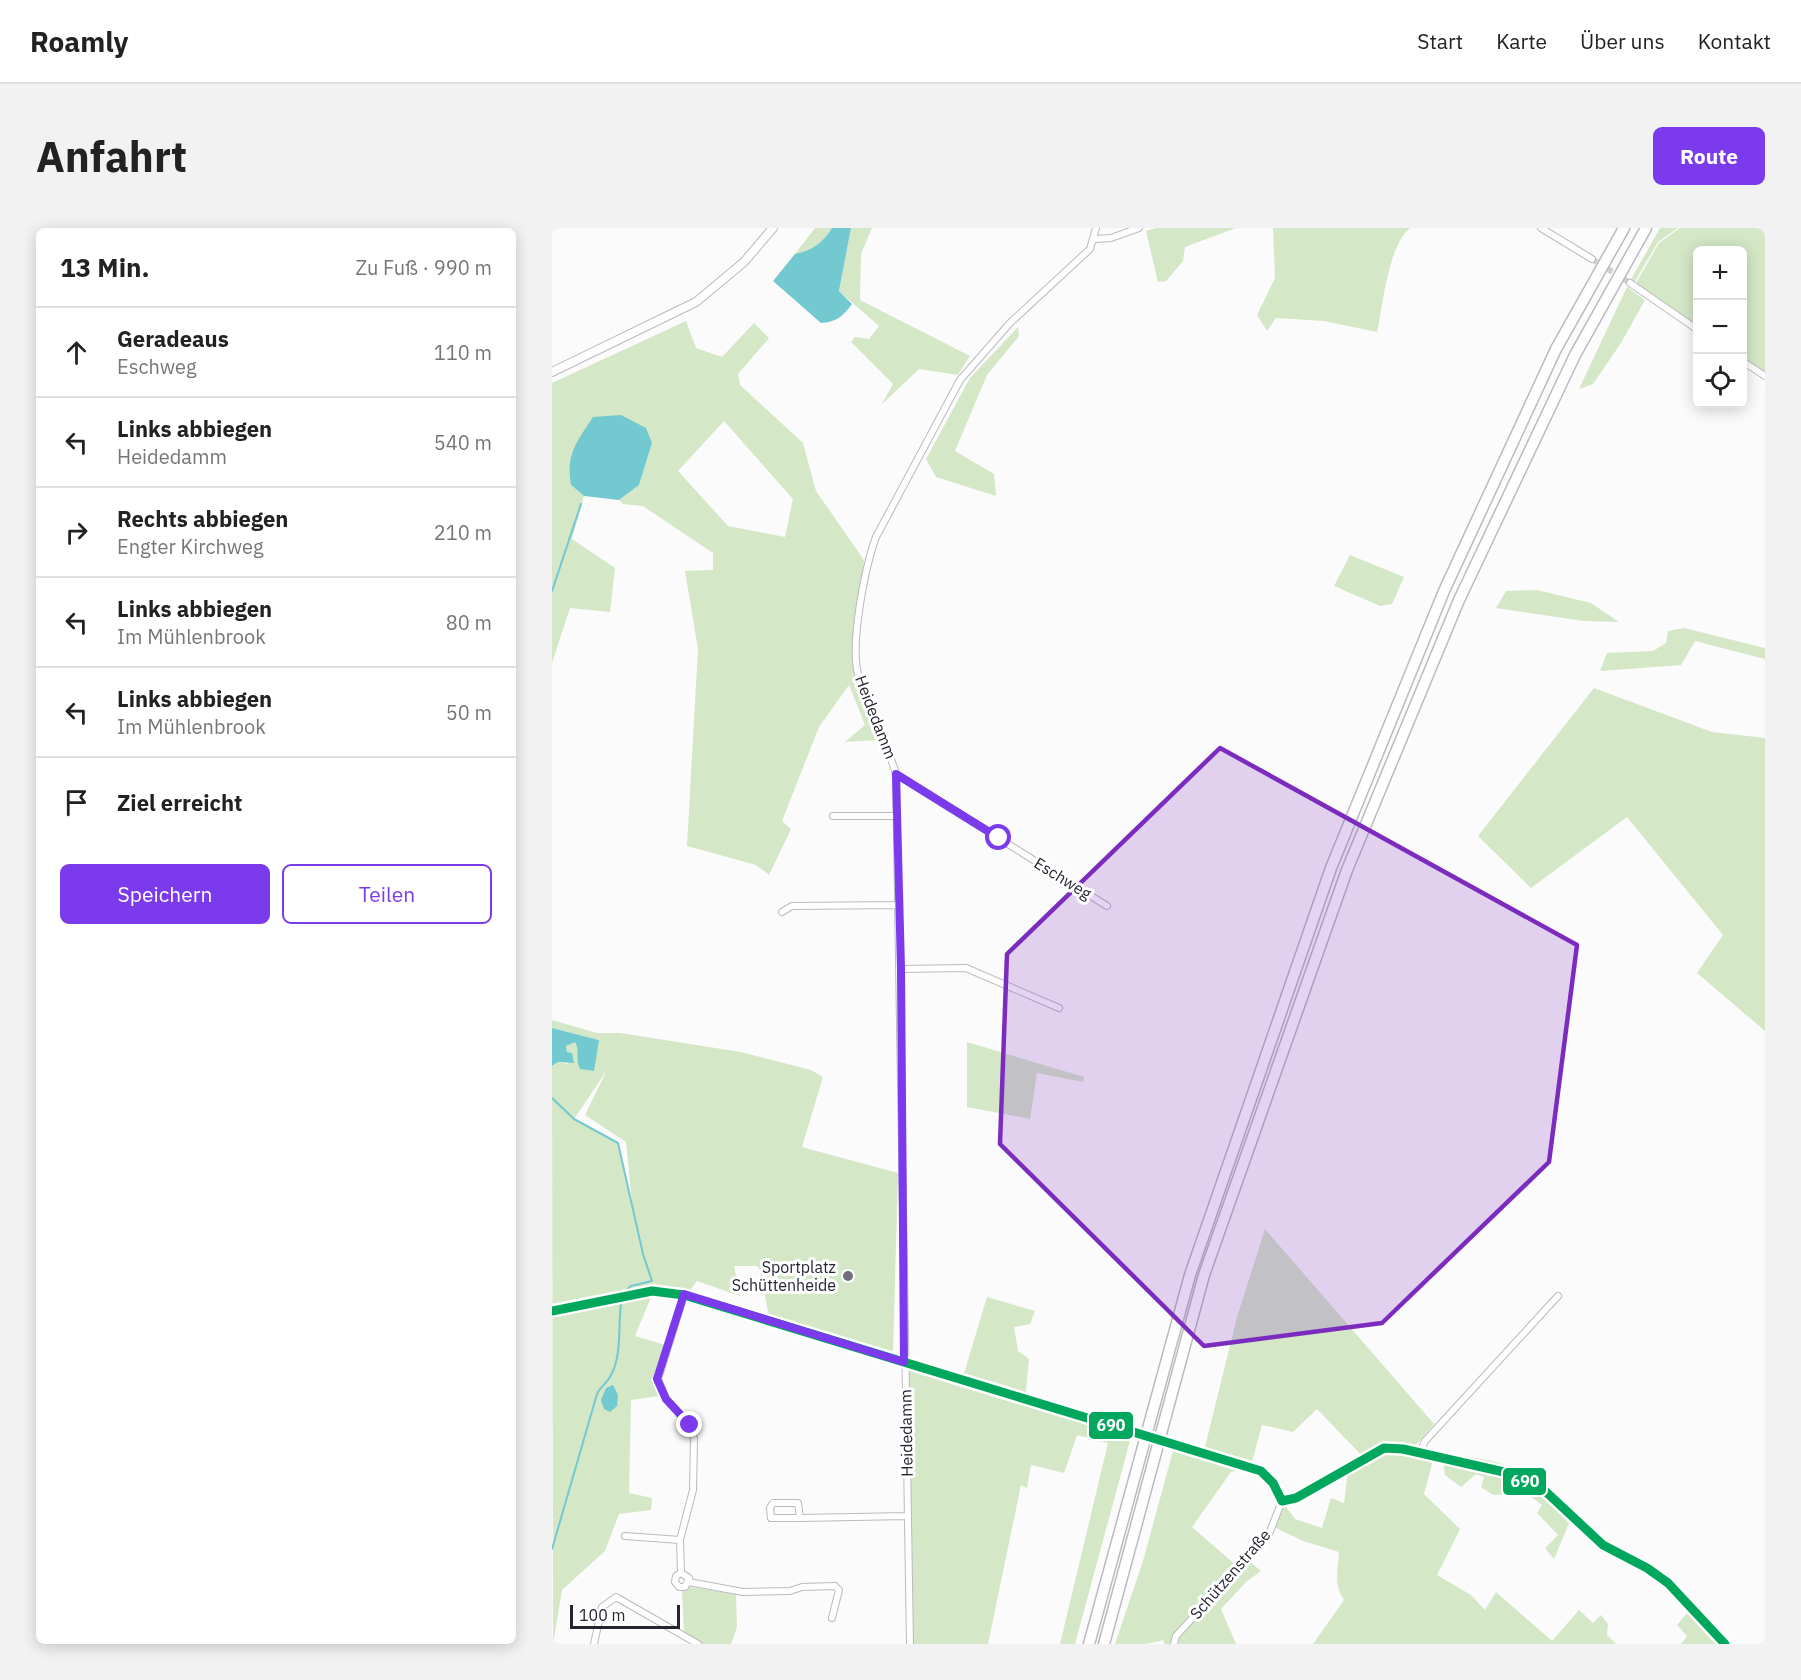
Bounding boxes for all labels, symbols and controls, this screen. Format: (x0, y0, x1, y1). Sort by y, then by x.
text: Roamly (30, 23, 128, 60)
text: Start (1417, 27, 1463, 55)
text: Karte (1496, 27, 1547, 55)
text: Über uns (1580, 27, 1665, 55)
text: Kontakt (1698, 27, 1771, 55)
button: Route (1653, 127, 1765, 185)
text: Anfahrt (36, 129, 187, 184)
map controls (1693, 246, 1747, 408)
button: + (1693, 246, 1747, 300)
text: 13 Min. (60, 250, 150, 284)
text: Zu Fuß · 990 m (355, 254, 492, 281)
button: − (1693, 300, 1747, 354)
text: Geradeaus (117, 324, 229, 353)
icon: ahead (60, 336, 93, 369)
text: 110 m (434, 339, 492, 366)
text: Eschweg (117, 353, 197, 380)
button: locate (1693, 354, 1747, 408)
text: Links abbiegen (117, 414, 272, 443)
icon: left (60, 426, 93, 459)
text: 540 m (434, 429, 492, 456)
text: Heidedamm (117, 443, 227, 470)
text: Rechts abbiegen (117, 504, 288, 533)
icon: right (60, 516, 93, 549)
text: 210 m (434, 519, 492, 546)
text: Engter Kirchweg (117, 533, 264, 560)
text: Links abbiegen (117, 594, 272, 623)
icon: left (60, 606, 93, 639)
text: 80 m (446, 609, 492, 636)
text: Im Mühlenbrook (117, 623, 266, 650)
street label: Heidedamm (851, 672, 901, 762)
text: Links abbiegen (117, 684, 272, 713)
icon: left (60, 696, 93, 729)
text: 50 m (446, 699, 492, 726)
text: Im Mühlenbrook (117, 713, 266, 740)
icon: arrive (60, 786, 93, 819)
text: Ziel erreicht (117, 788, 242, 817)
route start (985, 824, 1011, 850)
street label: Eschweg (1031, 853, 1096, 904)
button: Speichern (60, 864, 270, 924)
button: Teilen (282, 864, 492, 924)
place label: Sportplatz Schüttenheide (732, 1257, 836, 1295)
marker: Sportplatz Schüttenheide (841, 1269, 855, 1283)
street label: Heidedamm (895, 1389, 917, 1477)
route end (676, 1411, 702, 1437)
line badge: 690 (1088, 1411, 1134, 1440)
text: 690 (1097, 1415, 1126, 1435)
line badge: 690 (1502, 1467, 1547, 1496)
text: 690 (1511, 1471, 1540, 1491)
street label: Schützenstraße (1185, 1525, 1275, 1623)
scale bar (570, 1602, 680, 1630)
text: 100 m (579, 1605, 626, 1625)

